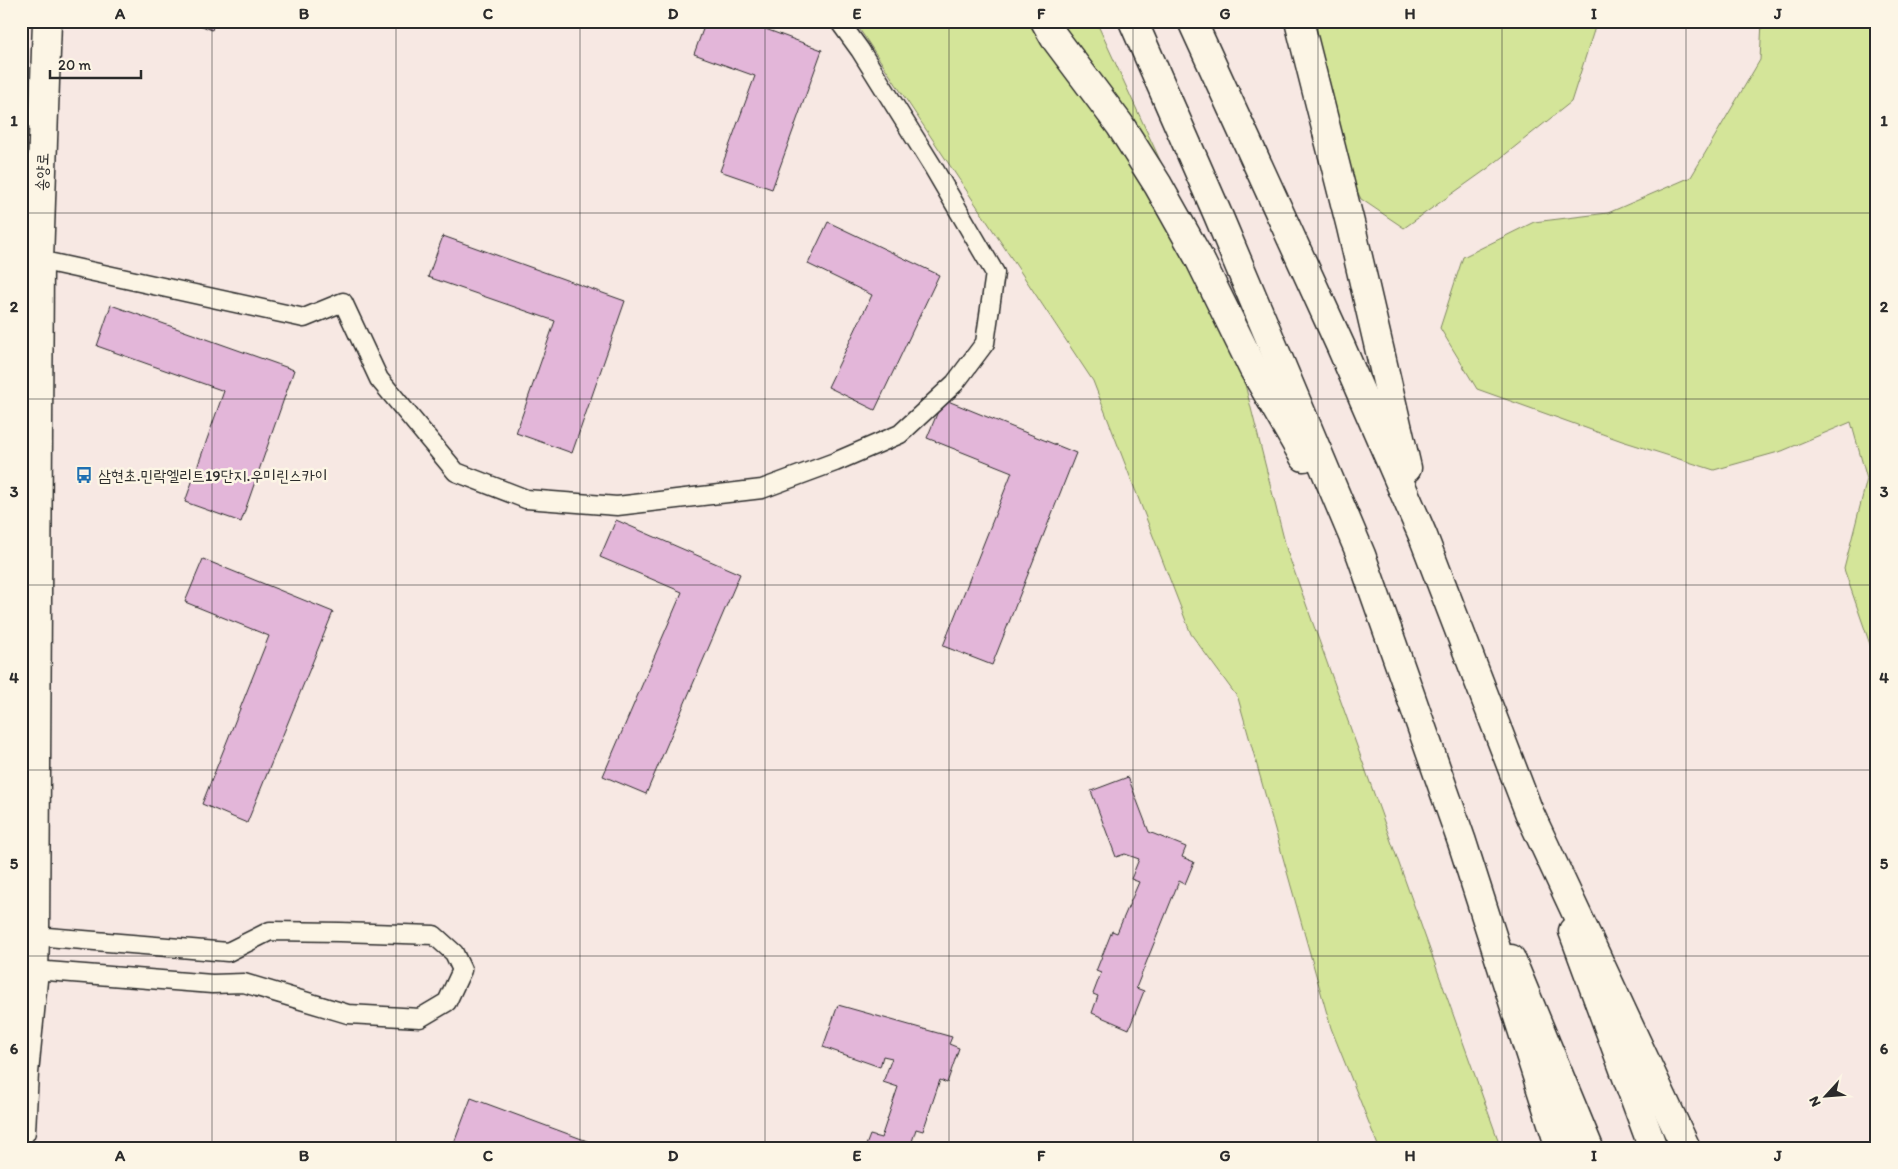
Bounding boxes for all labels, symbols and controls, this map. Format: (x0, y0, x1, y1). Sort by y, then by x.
text: A (114, 4, 126, 23)
text: B (299, 4, 310, 23)
text: C (483, 4, 494, 23)
text: D (668, 4, 679, 23)
text: E (853, 4, 862, 23)
text: F (1037, 4, 1046, 23)
text: G (1219, 4, 1231, 23)
text: H (1404, 4, 1416, 23)
text: I (1591, 4, 1597, 23)
text: J (1773, 4, 1782, 23)
scale bar (50, 48, 141, 80)
text: 20 m (58, 56, 92, 74)
text: 1 (10, 111, 18, 130)
text: 1 (1880, 111, 1888, 130)
street label: 송양로 (32, 152, 52, 192)
text: 2 (10, 297, 19, 316)
text: 2 (1880, 297, 1889, 316)
bus stop icon: 삼현초.민락엘리트19단지.우미린스카이 (74, 465, 94, 485)
place label: 삼현초.민락엘리트19단지.우미린스카이 (98, 466, 328, 485)
text: 3 (10, 482, 19, 501)
text: 3 (1880, 482, 1889, 501)
text: 4 (9, 668, 19, 687)
text: 4 (1879, 668, 1889, 687)
text: 5 (10, 854, 19, 873)
text: 5 (1880, 854, 1889, 873)
text: 6 (10, 1039, 19, 1058)
text: 6 (1880, 1039, 1889, 1058)
north arrow (1800, 1072, 1850, 1122)
text: N (1805, 1094, 1824, 1109)
text: A (114, 1146, 126, 1165)
text: B (299, 1146, 310, 1165)
text: C (483, 1146, 494, 1165)
text: D (668, 1146, 679, 1165)
text: E (853, 1146, 862, 1165)
text: F (1037, 1146, 1046, 1165)
text: G (1219, 1146, 1231, 1165)
text: H (1404, 1146, 1416, 1165)
text: I (1591, 1146, 1597, 1165)
text: J (1773, 1146, 1782, 1165)

